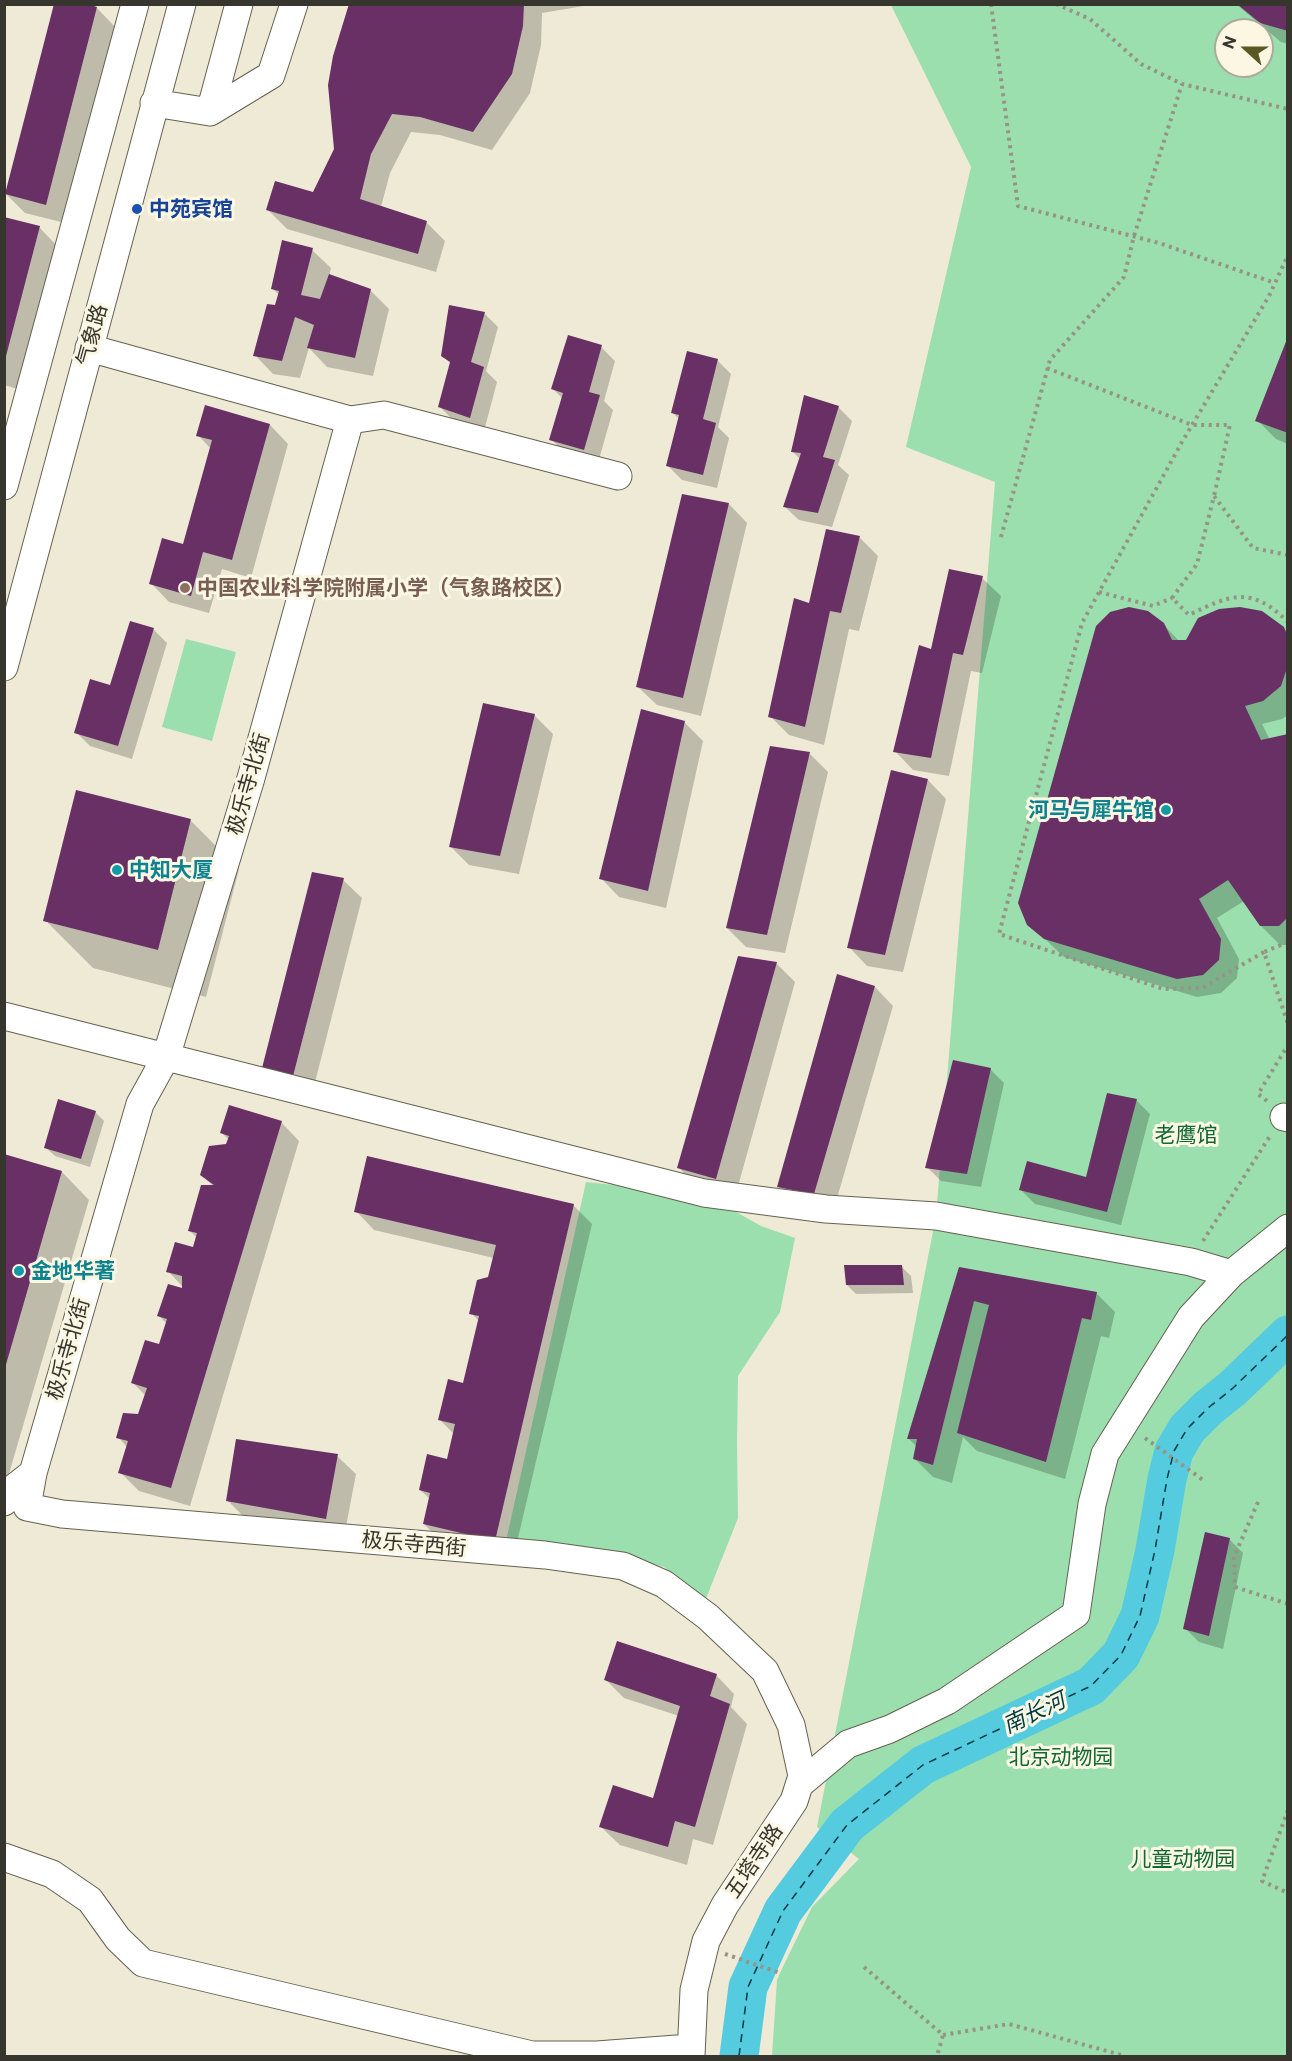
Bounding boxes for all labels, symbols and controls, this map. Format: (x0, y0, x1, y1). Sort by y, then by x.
north arrow (1214, 18, 1274, 78)
text: N (1218, 33, 1240, 51)
place label: 中苑宾馆 (149, 196, 233, 222)
marker: 中苑宾馆 (130, 202, 144, 216)
street label: 气象路 (72, 301, 112, 369)
place label: 中国农业科学院附属小学（气象路校区） (197, 575, 575, 601)
marker: 中国农业科学院附属小学（气象路校区） (178, 581, 192, 595)
street label: 极乐寺北街 (221, 730, 275, 838)
place label: 河马与犀牛馆 (1028, 797, 1154, 823)
marker: 河马与犀牛馆 (1159, 803, 1173, 817)
place label: 中知大厦 (129, 857, 213, 883)
marker: 中知大厦 (110, 863, 124, 877)
park label: 老鹰馆 (1155, 1122, 1217, 1148)
place label: 金地华著 (31, 1258, 115, 1284)
marker: 金地华著 (12, 1264, 26, 1278)
street label: 极乐寺北街 (41, 1295, 95, 1403)
street label: 极乐寺西街 (361, 1527, 467, 1561)
water label: 南长河 (999, 1687, 1069, 1739)
park label: 北京动物园 (1009, 1744, 1113, 1770)
street label: 五塔寺路 (720, 1819, 788, 1903)
park label: 儿童动物园 (1131, 1846, 1235, 1872)

